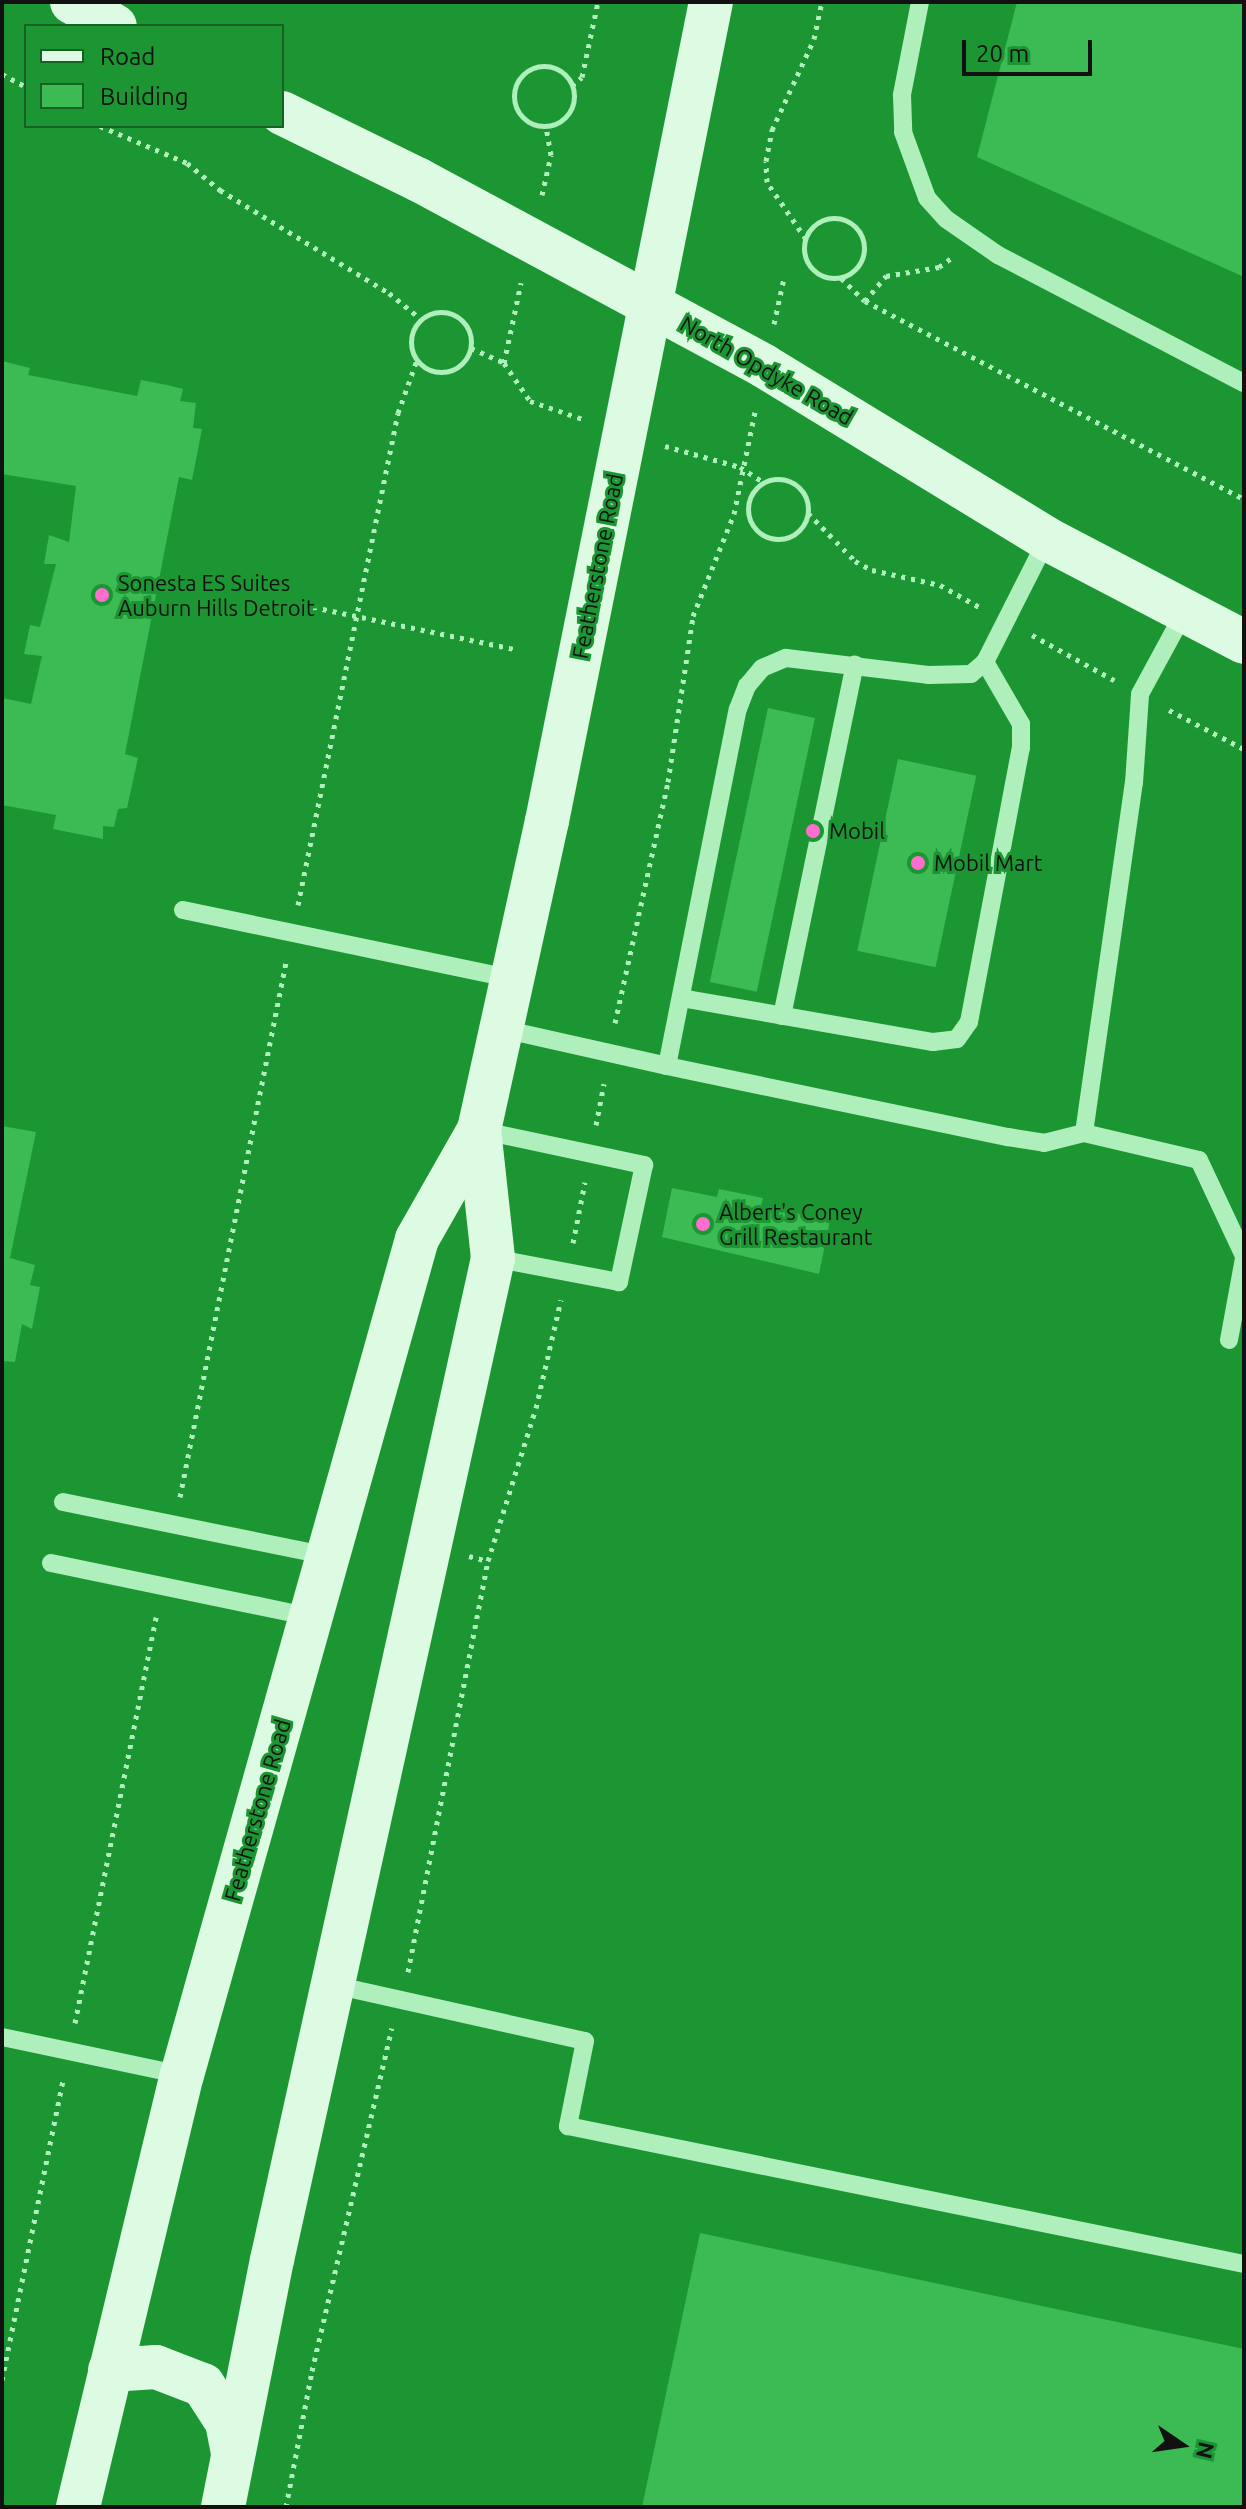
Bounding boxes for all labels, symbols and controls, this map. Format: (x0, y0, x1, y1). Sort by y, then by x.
legend (24, 24, 284, 128)
scale bar (966, 24, 1096, 74)
text: 20 m (976, 40, 1029, 67)
text: Road (100, 43, 155, 70)
text: Building (100, 83, 188, 110)
street label: North Opdyke Road (676, 310, 858, 430)
street label: Featherstone Road (566, 471, 628, 661)
place label: Sonesta ES Suites Auburn Hills Detroit (118, 569, 315, 620)
marker: Sonesta ES Suites Auburn Hills Detroit (93, 586, 111, 604)
place label: Mobil (829, 818, 885, 844)
marker: Mobil (804, 822, 822, 840)
place label: Mobil Mart (934, 850, 1042, 876)
marker: Mobil Mart (909, 854, 927, 872)
place label: Albert's Coney Grill Restaurant (719, 1198, 872, 1250)
marker: Albert's Coney Grill Restaurant (694, 1215, 712, 1233)
street label: Featherstone Road (218, 1716, 296, 1904)
north arrow (1142, 2405, 1222, 2485)
text: N (1192, 2440, 1220, 2461)

